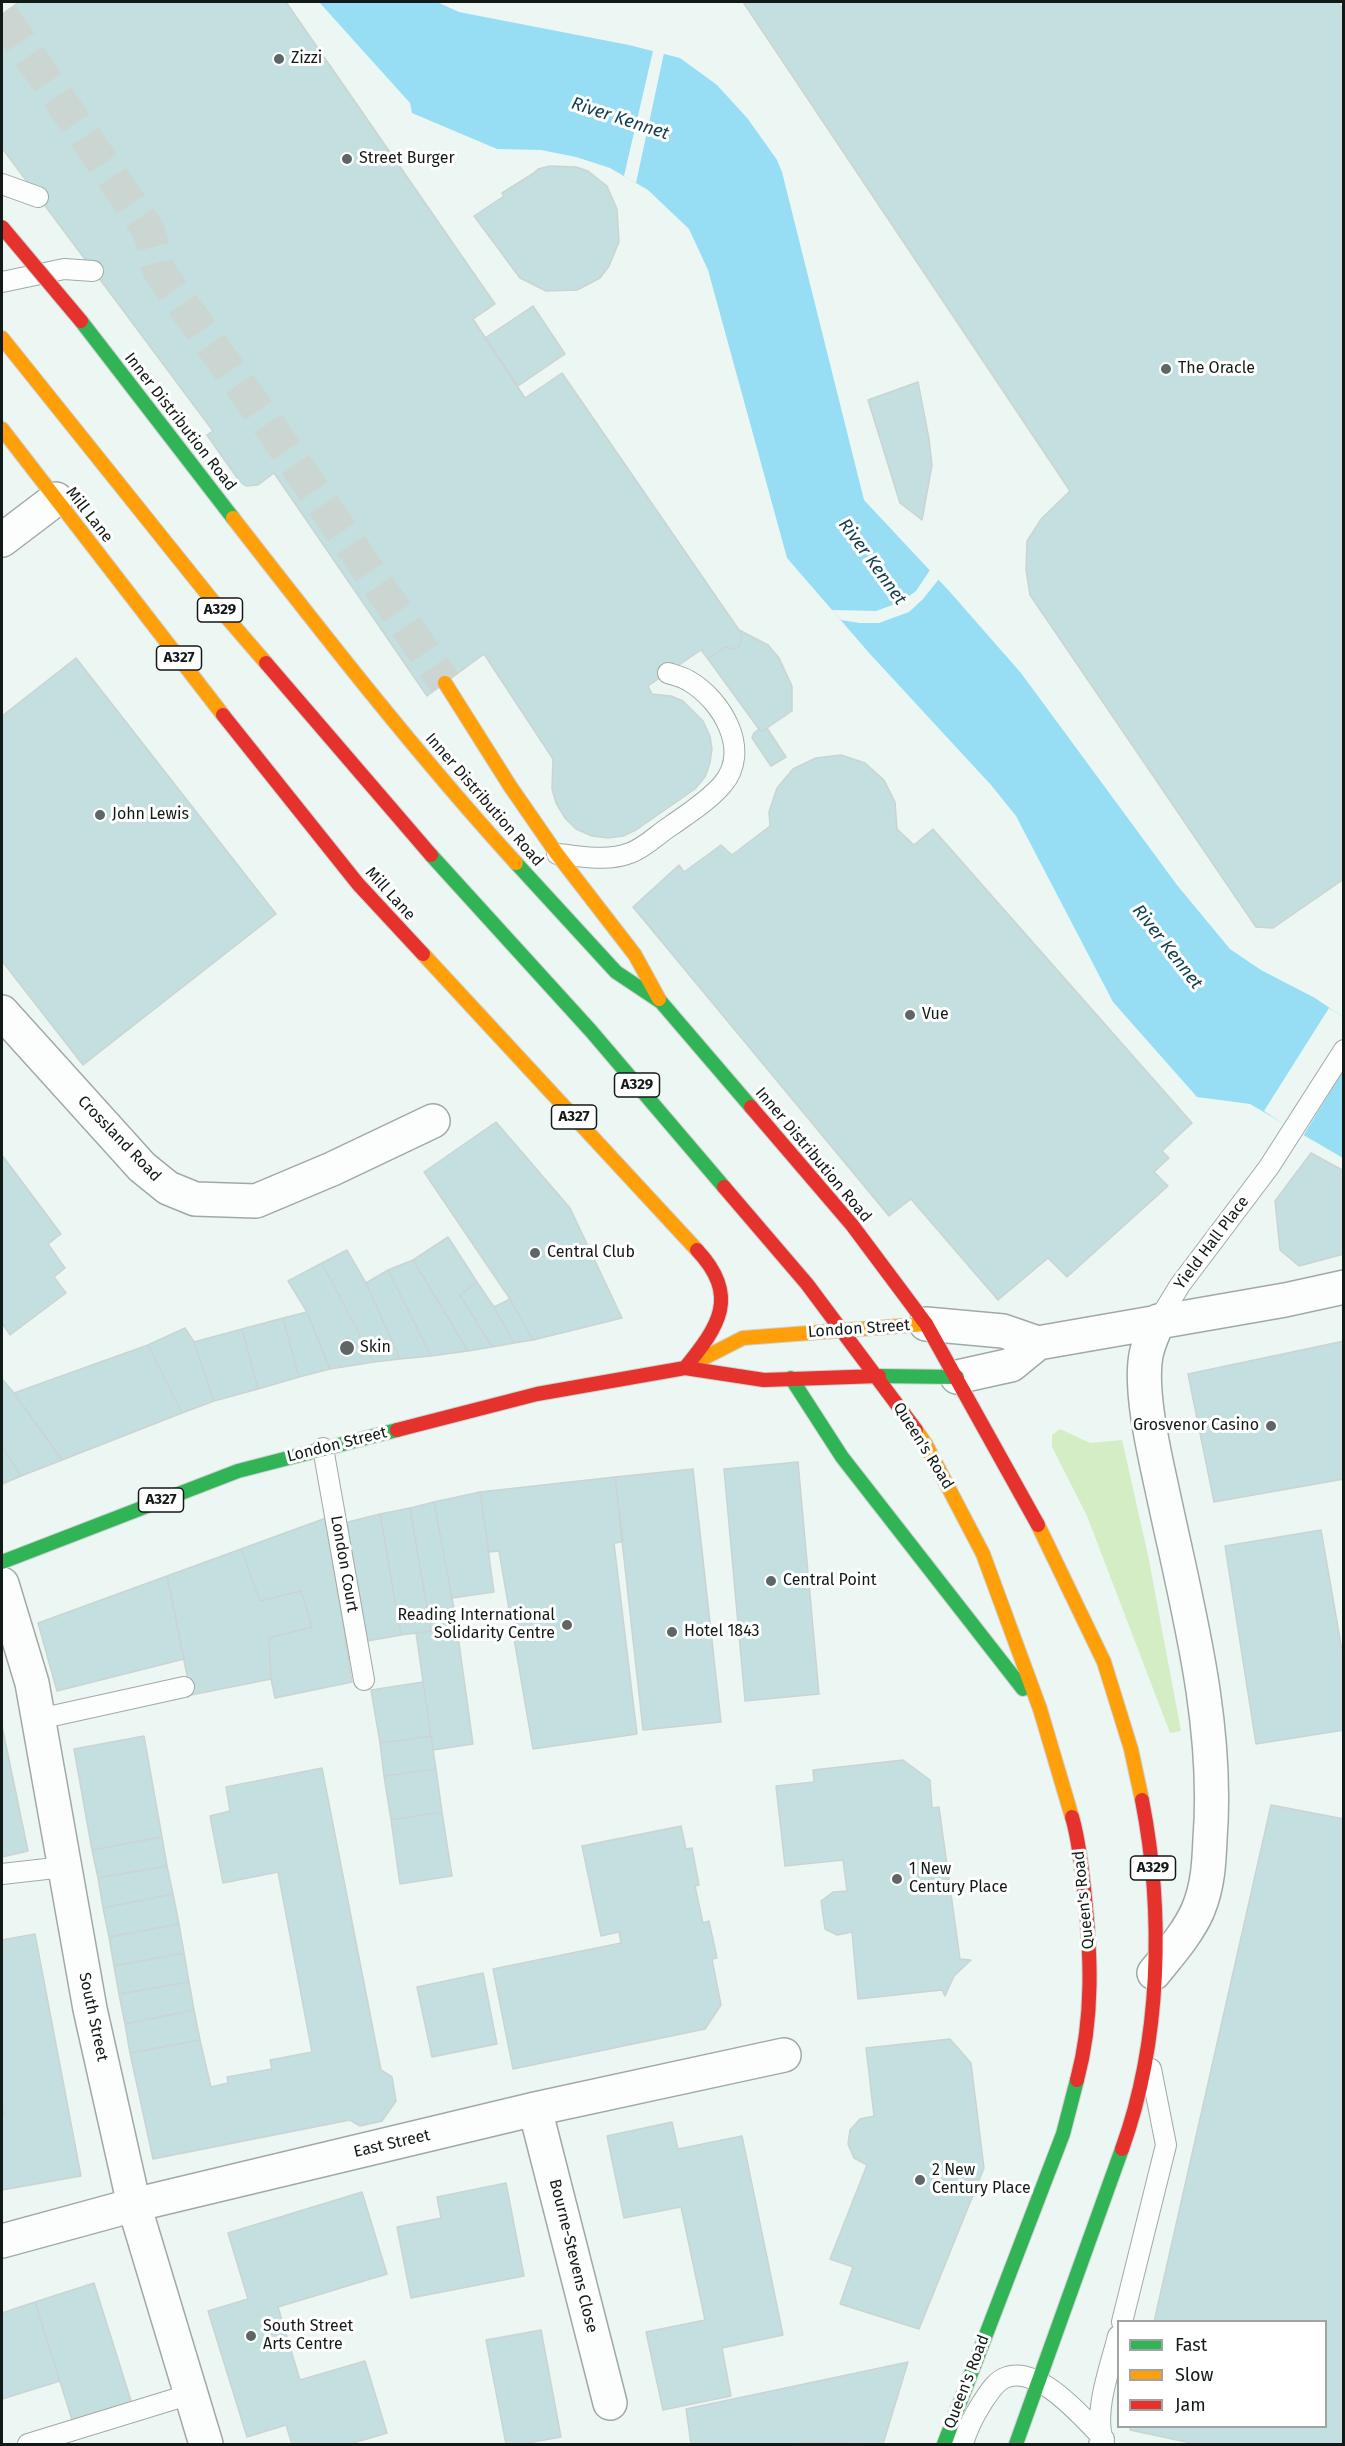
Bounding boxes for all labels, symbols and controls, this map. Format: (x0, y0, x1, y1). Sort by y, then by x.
place label: Zizzi (291, 49, 322, 69)
marker: Zizzi (272, 52, 286, 66)
water label: River Kennet (568, 93, 672, 145)
place label: Street Burger (359, 149, 455, 169)
marker: Street Burger (340, 152, 354, 166)
street label: Inner Distribution Road (120, 349, 240, 495)
place label: The Oracle (1178, 359, 1255, 379)
marker: The Oracle (1159, 362, 1173, 376)
street label: Mill Lane (61, 483, 117, 547)
water label: River Kennet (833, 515, 911, 609)
road number: A329 (198, 598, 242, 622)
road number: A327 (156, 646, 201, 670)
street label: Inner Distribution Road (421, 729, 547, 871)
place label: John Lewis (112, 805, 189, 825)
marker: John Lewis (93, 808, 107, 822)
street label: Mill Lane (361, 863, 419, 925)
water label: River Kennet (1127, 900, 1207, 994)
place label: Vue (922, 1005, 949, 1025)
marker: Vue (903, 1008, 917, 1022)
road number: A329 (614, 1073, 660, 1097)
street label: Inner Distribution Road (751, 1084, 875, 1226)
street label: Crossland Road (73, 1092, 165, 1186)
road number: A327 (552, 1105, 596, 1129)
street label: Yield Hall Place (1171, 1193, 1253, 1293)
place label: Central Club (547, 1243, 635, 1263)
marker: Central Club (528, 1246, 542, 1260)
street label: London Street (807, 1316, 911, 1342)
place label: Skin (360, 1338, 391, 1358)
marker: Skin (338, 1339, 356, 1357)
street label: Queen's Road (889, 1399, 957, 1493)
place label: Grosvenor Casino (1133, 1416, 1259, 1436)
marker: Grosvenor Casino (1264, 1419, 1278, 1433)
street label: London Street (285, 1423, 389, 1467)
road number: A327 (138, 1488, 184, 1512)
street label: London Court (326, 1514, 362, 1614)
place label: Central Point (783, 1571, 876, 1591)
marker: Central Point (764, 1574, 778, 1588)
place label: Reading International Solidarity Centre (397, 1606, 555, 1644)
marker: Reading International Solidarity Centre (560, 1618, 574, 1632)
place label: Hotel 1843 (684, 1622, 759, 1642)
marker: Hotel 1843 (665, 1625, 679, 1639)
street label: Queen's Road (1069, 1850, 1099, 1950)
road number: A329 (1130, 1856, 1176, 1880)
place label: 1 New Century Place (909, 1860, 1008, 1898)
marker: 1 New Century Place (890, 1872, 904, 1886)
street label: South Street (74, 1971, 112, 2063)
street label: East Street (352, 2126, 432, 2162)
place label: 2 New Century Place (932, 2161, 1031, 2199)
marker: 2 New Century Place (913, 2173, 927, 2187)
street label: Bourne-Stevens Close (545, 2177, 601, 2335)
place label: South Street Arts Centre (263, 2317, 353, 2355)
legend (1117, 2320, 1327, 2428)
marker: South Street Arts Centre (244, 2329, 258, 2343)
street label: Queen's Road (940, 2332, 994, 2432)
text: Fast (1175, 2334, 1207, 2356)
text: Slow (1175, 2364, 1213, 2386)
text: Jam (1175, 2394, 1206, 2416)

